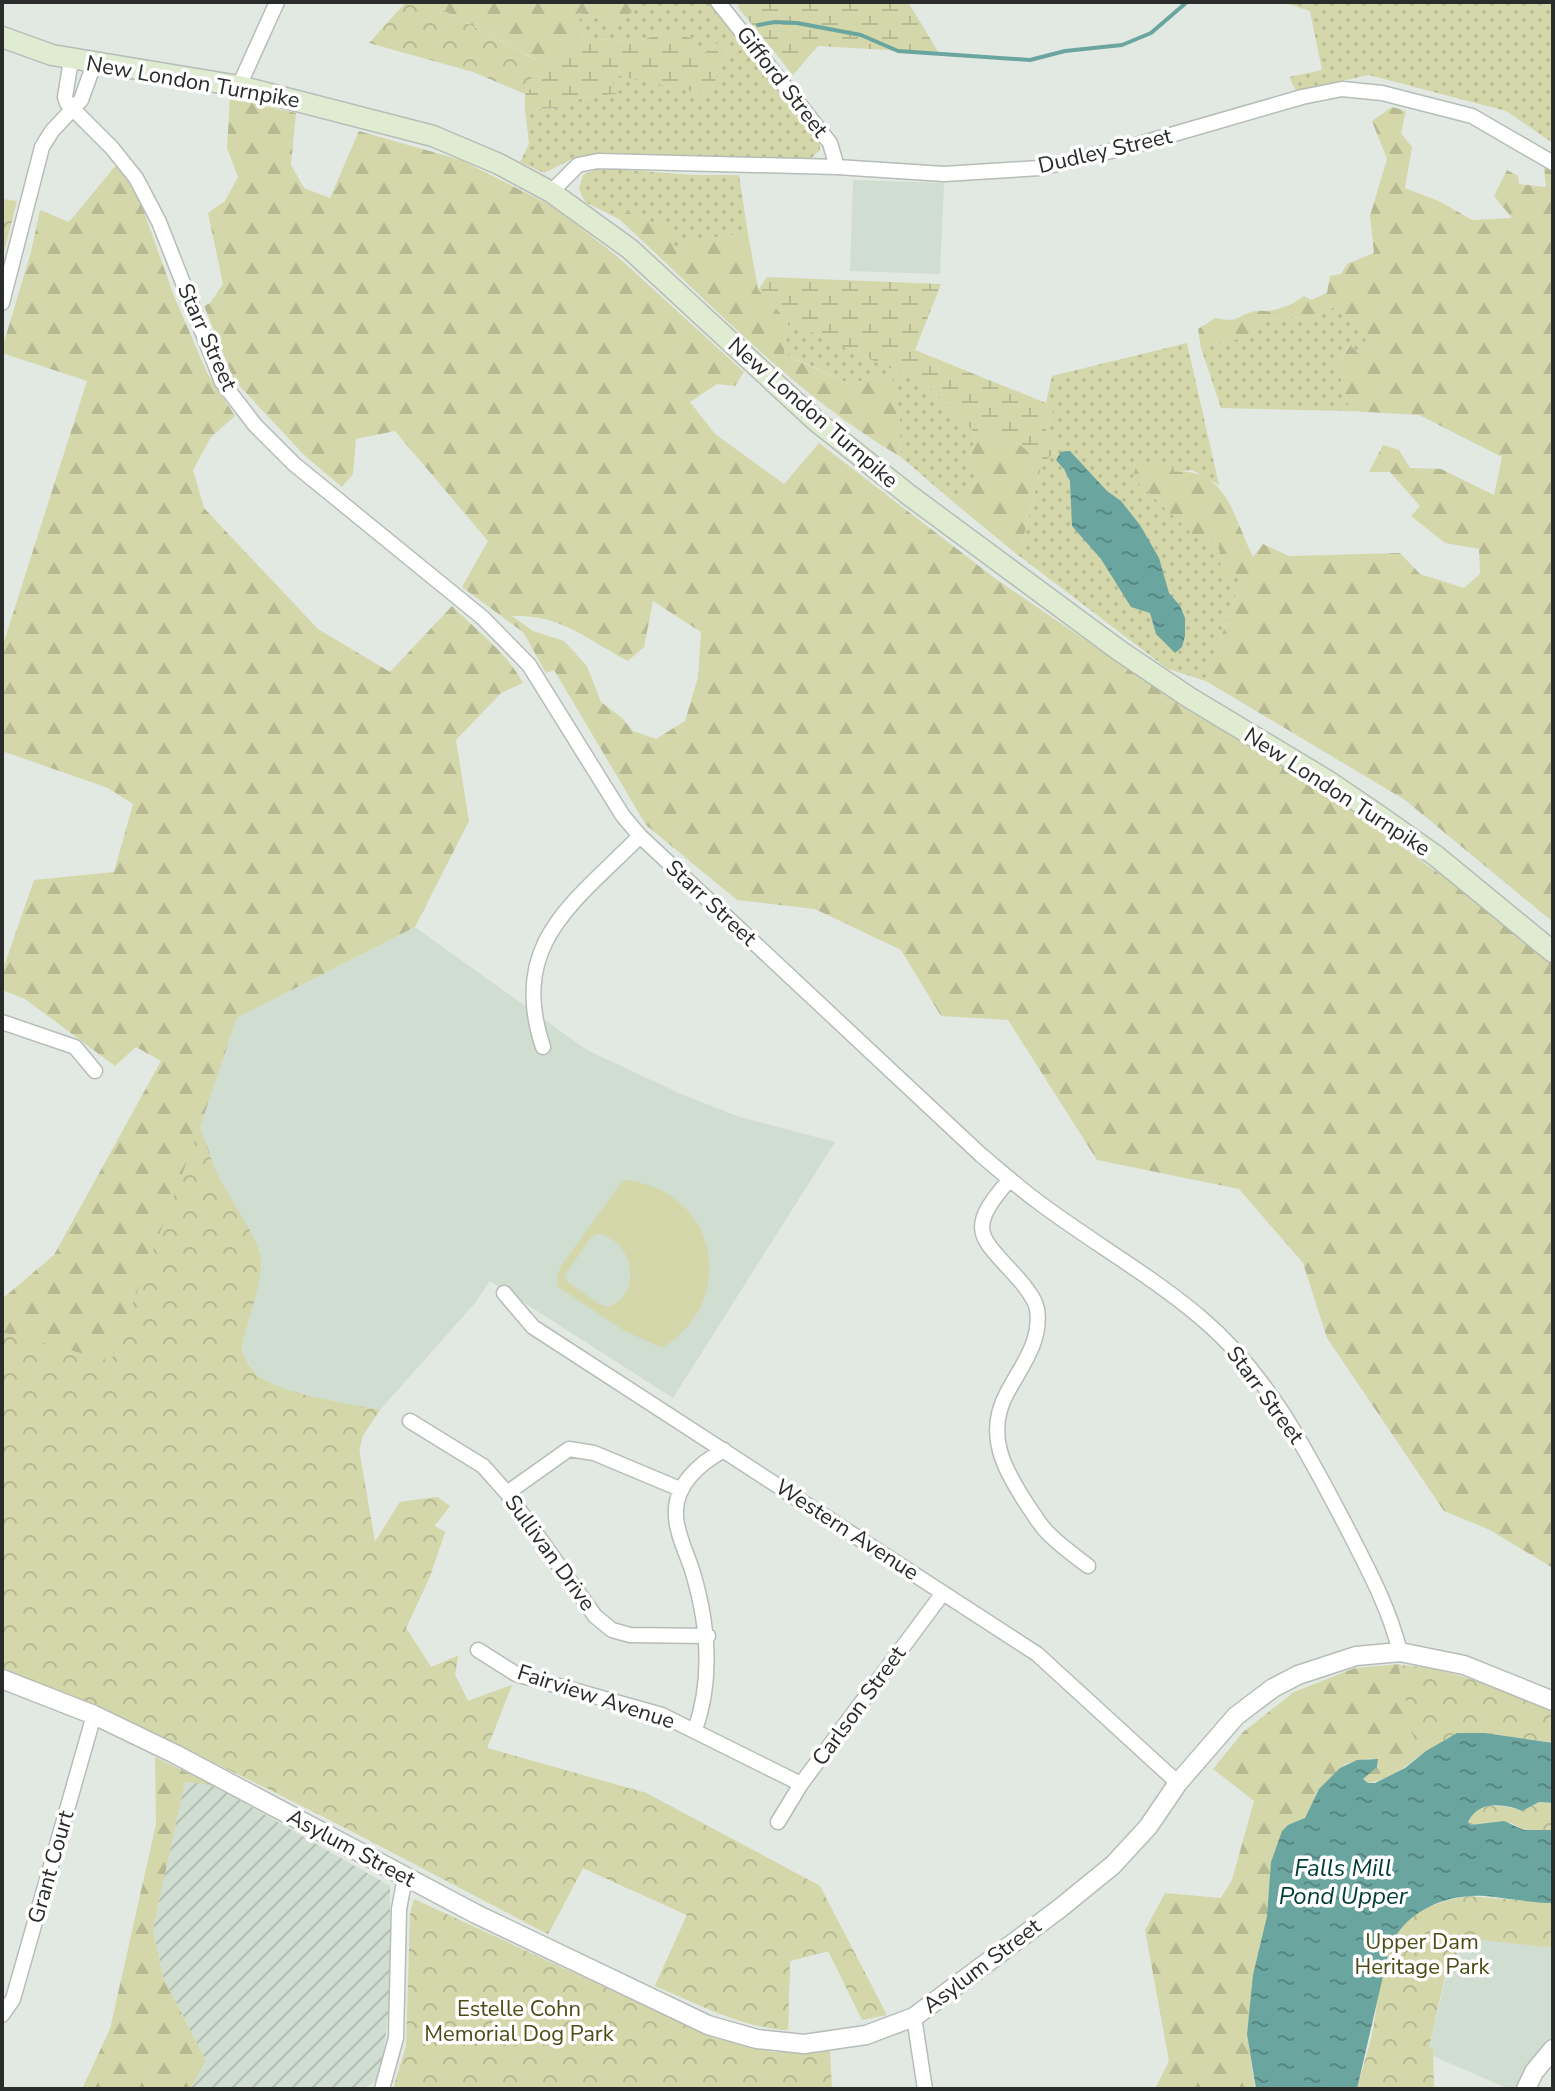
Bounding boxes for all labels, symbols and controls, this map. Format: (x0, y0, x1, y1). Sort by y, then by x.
street label: Gifford Street (729, 20, 835, 144)
street label: New London Turnpike (84, 48, 302, 116)
street label: Dudley Street (1035, 121, 1175, 181)
street label: Starr Street (170, 279, 244, 396)
street label: New London Turnpike (721, 331, 905, 495)
street label: New London Turnpike (1238, 720, 1436, 864)
street label: Starr Street (659, 853, 763, 953)
street label: Starr Street (1219, 1340, 1311, 1450)
street label: Western Avenue (770, 1472, 924, 1588)
street label: Sullivan Drive (498, 1489, 602, 1617)
street label: Carlson Street (805, 1640, 913, 1772)
street label: Fairview Avenue (513, 1657, 679, 1737)
street label: Asylum Street (282, 1802, 421, 1894)
street label: Grant Court (21, 1807, 81, 1927)
water label: Falls Mill Pond Upper (1279, 1852, 1409, 1912)
street label: Asylum Street (917, 1911, 1048, 2020)
park label: Upper Dam Heritage Park (1355, 1927, 1490, 1982)
park label: Estelle Cohn Memorial Dog Park (424, 1994, 615, 2049)

